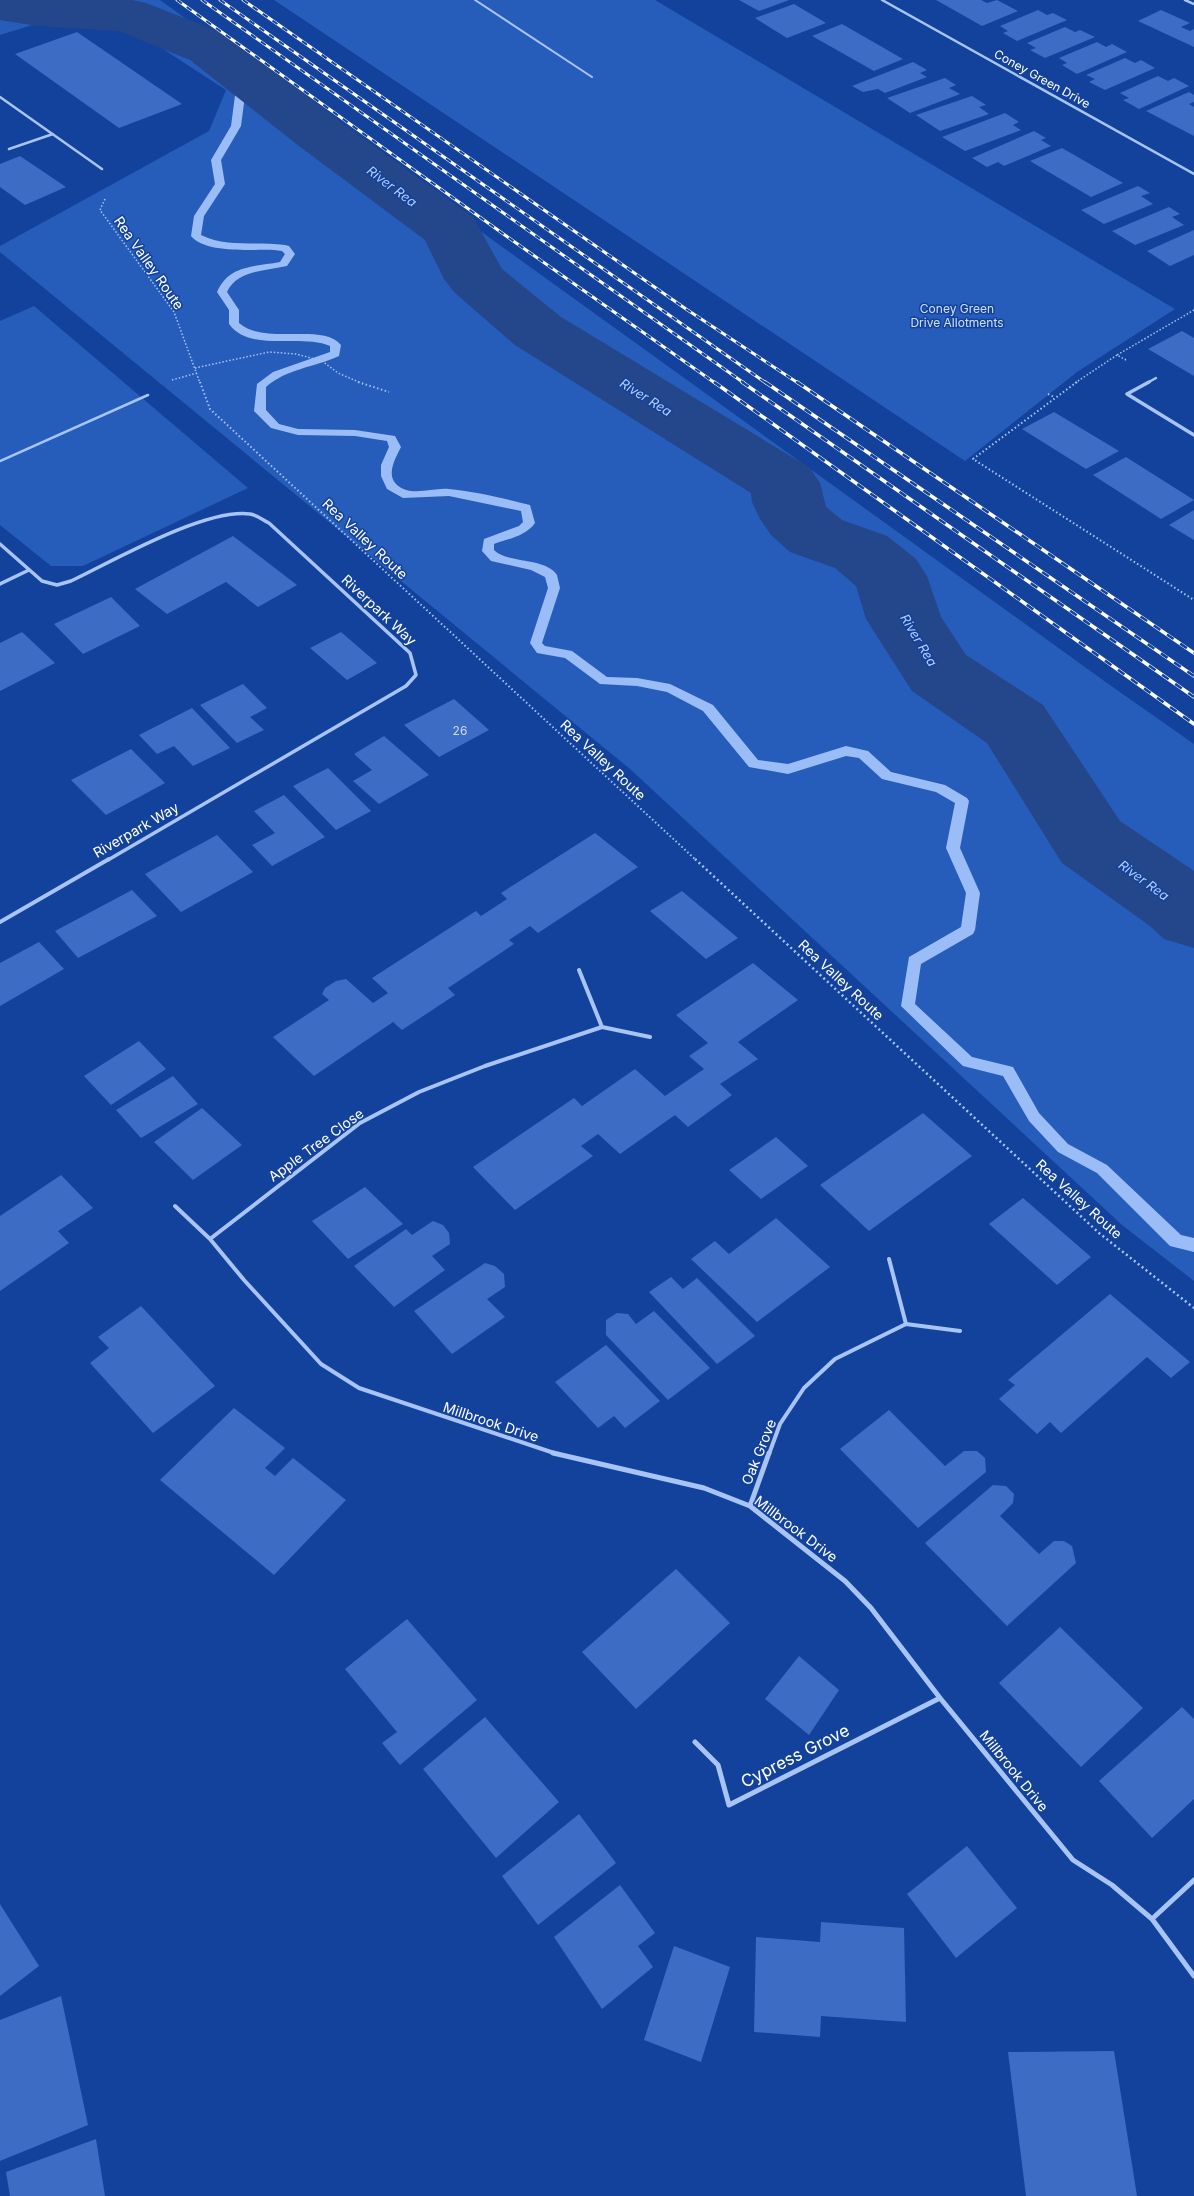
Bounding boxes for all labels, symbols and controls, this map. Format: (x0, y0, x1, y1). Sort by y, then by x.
street label: Coney Green Drive (992, 46, 1093, 111)
water label: River Rea (364, 162, 420, 210)
street label: Rea Valley Route (111, 213, 188, 313)
park label: Coney Green Drive Allotments (910, 301, 1004, 330)
water label: River Rea (617, 375, 675, 419)
street label: Rea Valley Route (319, 495, 411, 582)
street label: Riverpark Way (338, 571, 420, 649)
water label: River Rea (897, 611, 941, 669)
street label: Rea Valley Route (557, 716, 649, 803)
house number: 26 (453, 723, 467, 738)
street label: Riverpark Way (90, 798, 182, 861)
water label: River Rea (1116, 856, 1172, 904)
street label: Rea Valley Route (795, 936, 887, 1023)
street label: Apple Tree Close (265, 1104, 367, 1185)
street label: Rea Valley Route (1033, 1155, 1126, 1242)
street label: Millbrook Drive (441, 1398, 541, 1445)
street label: Oak Grove (738, 1416, 779, 1487)
street label: Millbrook Drive (751, 1492, 841, 1565)
street label: Cypress Grove (737, 1720, 853, 1792)
street label: Millbrook Drive (976, 1727, 1052, 1815)

